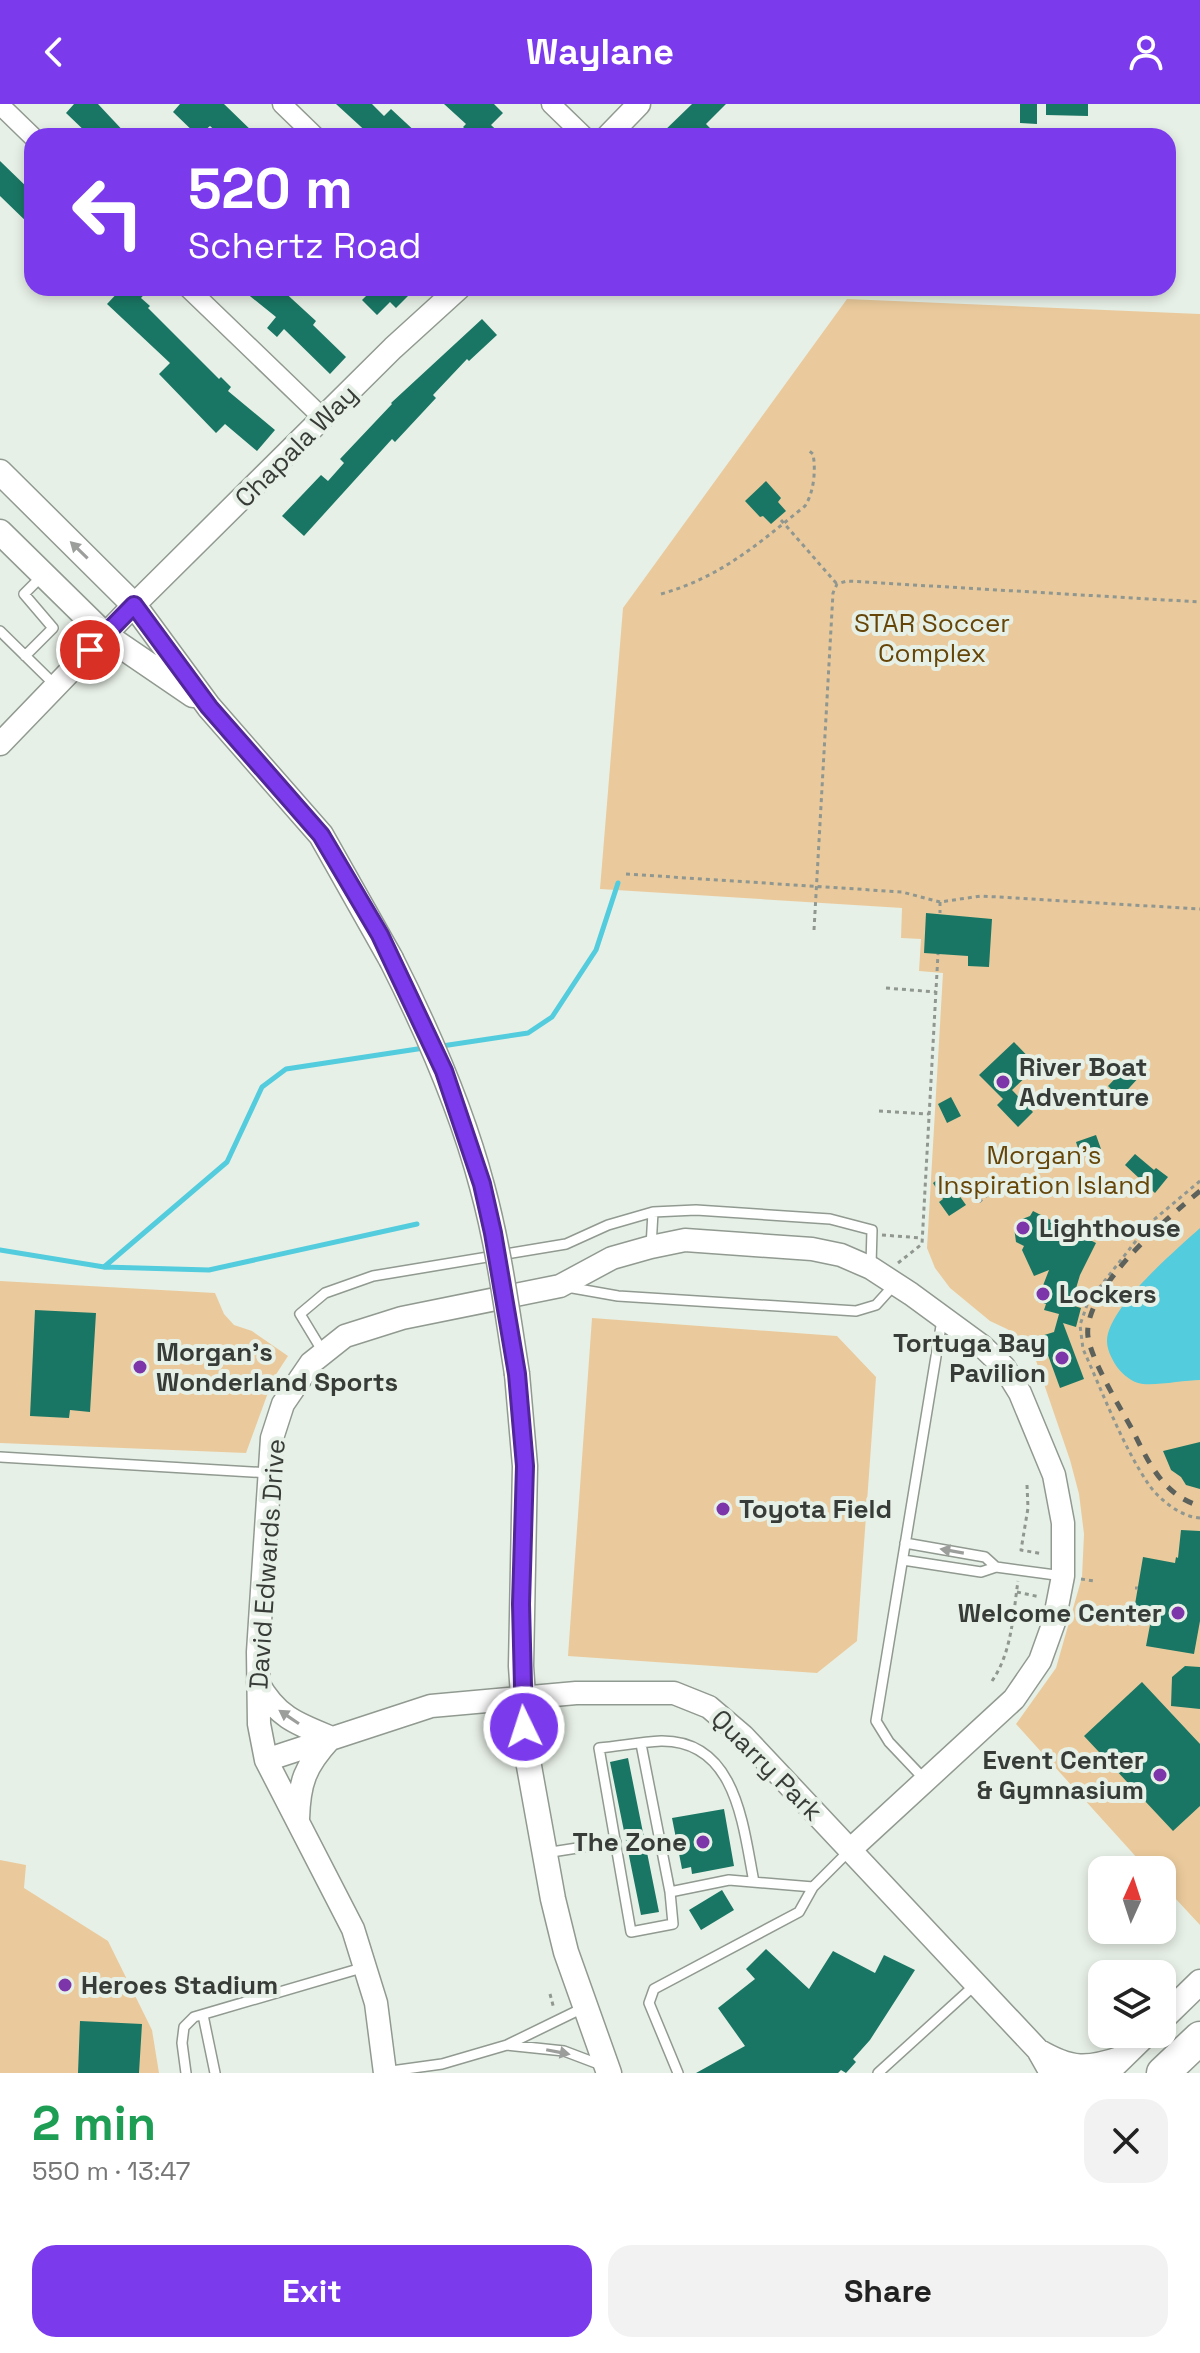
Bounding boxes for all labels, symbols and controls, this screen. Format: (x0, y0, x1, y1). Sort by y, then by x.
text: Waylane (526, 29, 674, 75)
icon: back (32, 30, 76, 74)
icon: person (1124, 30, 1168, 74)
text: 520 m (188, 153, 353, 224)
icon: left (56, 160, 160, 264)
text: Schertz Road (188, 223, 421, 269)
street label: Chapala Way (227, 377, 365, 515)
one-way arrow (70, 541, 89, 559)
park label: STAR Soccer Complex (854, 606, 1010, 670)
pin (56, 616, 124, 684)
icon: arrive (68, 628, 112, 672)
place label: River Boat Adventure (1019, 1050, 1149, 1114)
marker: River Boat Adventure (994, 1073, 1012, 1091)
park label: Morgan's Inspiration Island (937, 1138, 1151, 1202)
place label: Lighthouse (1039, 1211, 1181, 1245)
marker: Lighthouse (1014, 1219, 1032, 1237)
place label: Lockers (1059, 1277, 1157, 1311)
marker: Lockers (1034, 1285, 1052, 1303)
place label: Tortuga Bay Pavilion (893, 1326, 1046, 1390)
place label: Morgan’s Wonderland Sports (156, 1335, 398, 1399)
marker: Tortuga Bay Pavilion (1053, 1349, 1071, 1367)
marker: Morgan’s Wonderland Sports (131, 1358, 149, 1376)
street label: David Edwards Drive (241, 1438, 293, 1690)
place label: Toyota Field (739, 1492, 892, 1526)
marker: Toyota Field (714, 1500, 732, 1518)
one-way arrow (939, 1544, 964, 1557)
place label: Welcome Center (958, 1596, 1162, 1630)
marker: Welcome Center (1169, 1604, 1187, 1622)
position arrow (482, 1685, 566, 1769)
street label: Quarry Park (704, 1702, 830, 1828)
one-way arrow (278, 1710, 299, 1725)
place label: Event Center & Gymnasium (977, 1743, 1144, 1807)
marker: Event Center & Gymnasium (1151, 1766, 1169, 1784)
place label: The Zone (572, 1825, 687, 1859)
marker: The Zone (694, 1833, 712, 1851)
north arrow (1088, 1856, 1176, 1944)
map controls (1088, 1856, 1176, 2048)
button: layers (1088, 1960, 1176, 2048)
place label: Heroes Stadium (81, 1968, 278, 2002)
marker: Heroes Stadium (56, 1976, 74, 1994)
one-way arrow (546, 2046, 571, 2058)
text: 2 min (32, 2093, 156, 2154)
button: close (1084, 2099, 1168, 2183)
text: 550 m · 13:47 (32, 2154, 190, 2188)
button: Exit (32, 2245, 592, 2337)
button: Share (608, 2245, 1168, 2337)

